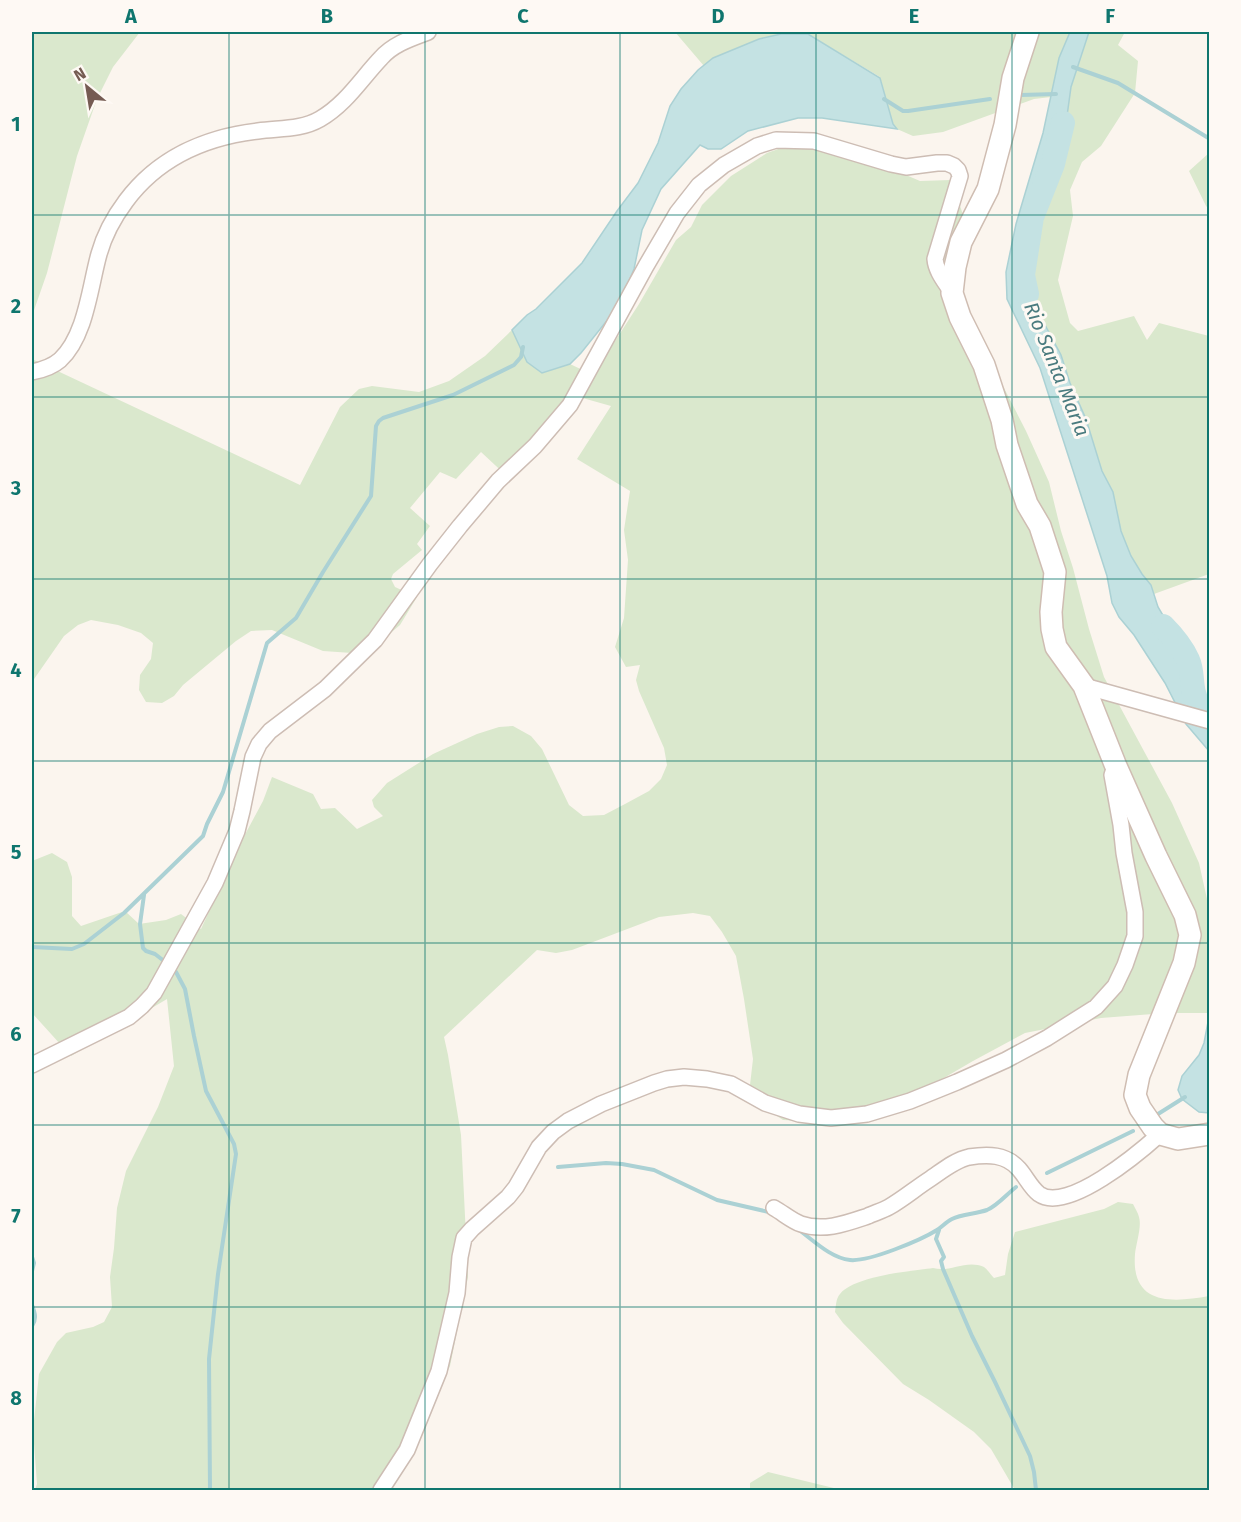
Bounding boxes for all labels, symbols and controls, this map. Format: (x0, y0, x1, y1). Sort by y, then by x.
text: A (124, 4, 138, 28)
text: B (321, 4, 333, 28)
text: C (517, 4, 529, 28)
text: D (711, 4, 725, 28)
text: E (909, 4, 919, 28)
text: F (1105, 4, 1115, 28)
north arrow (57, 57, 117, 117)
text: N (70, 64, 89, 85)
text: 1 (11, 112, 21, 136)
text: 2 (11, 294, 21, 318)
water label: Rio Santa Maria (1019, 298, 1095, 440)
text: 3 (10, 476, 21, 500)
text: 4 (10, 658, 22, 682)
text: 5 (11, 840, 22, 864)
text: 6 (10, 1022, 22, 1046)
text: 7 (11, 1204, 21, 1228)
text: 8 (10, 1386, 22, 1410)

